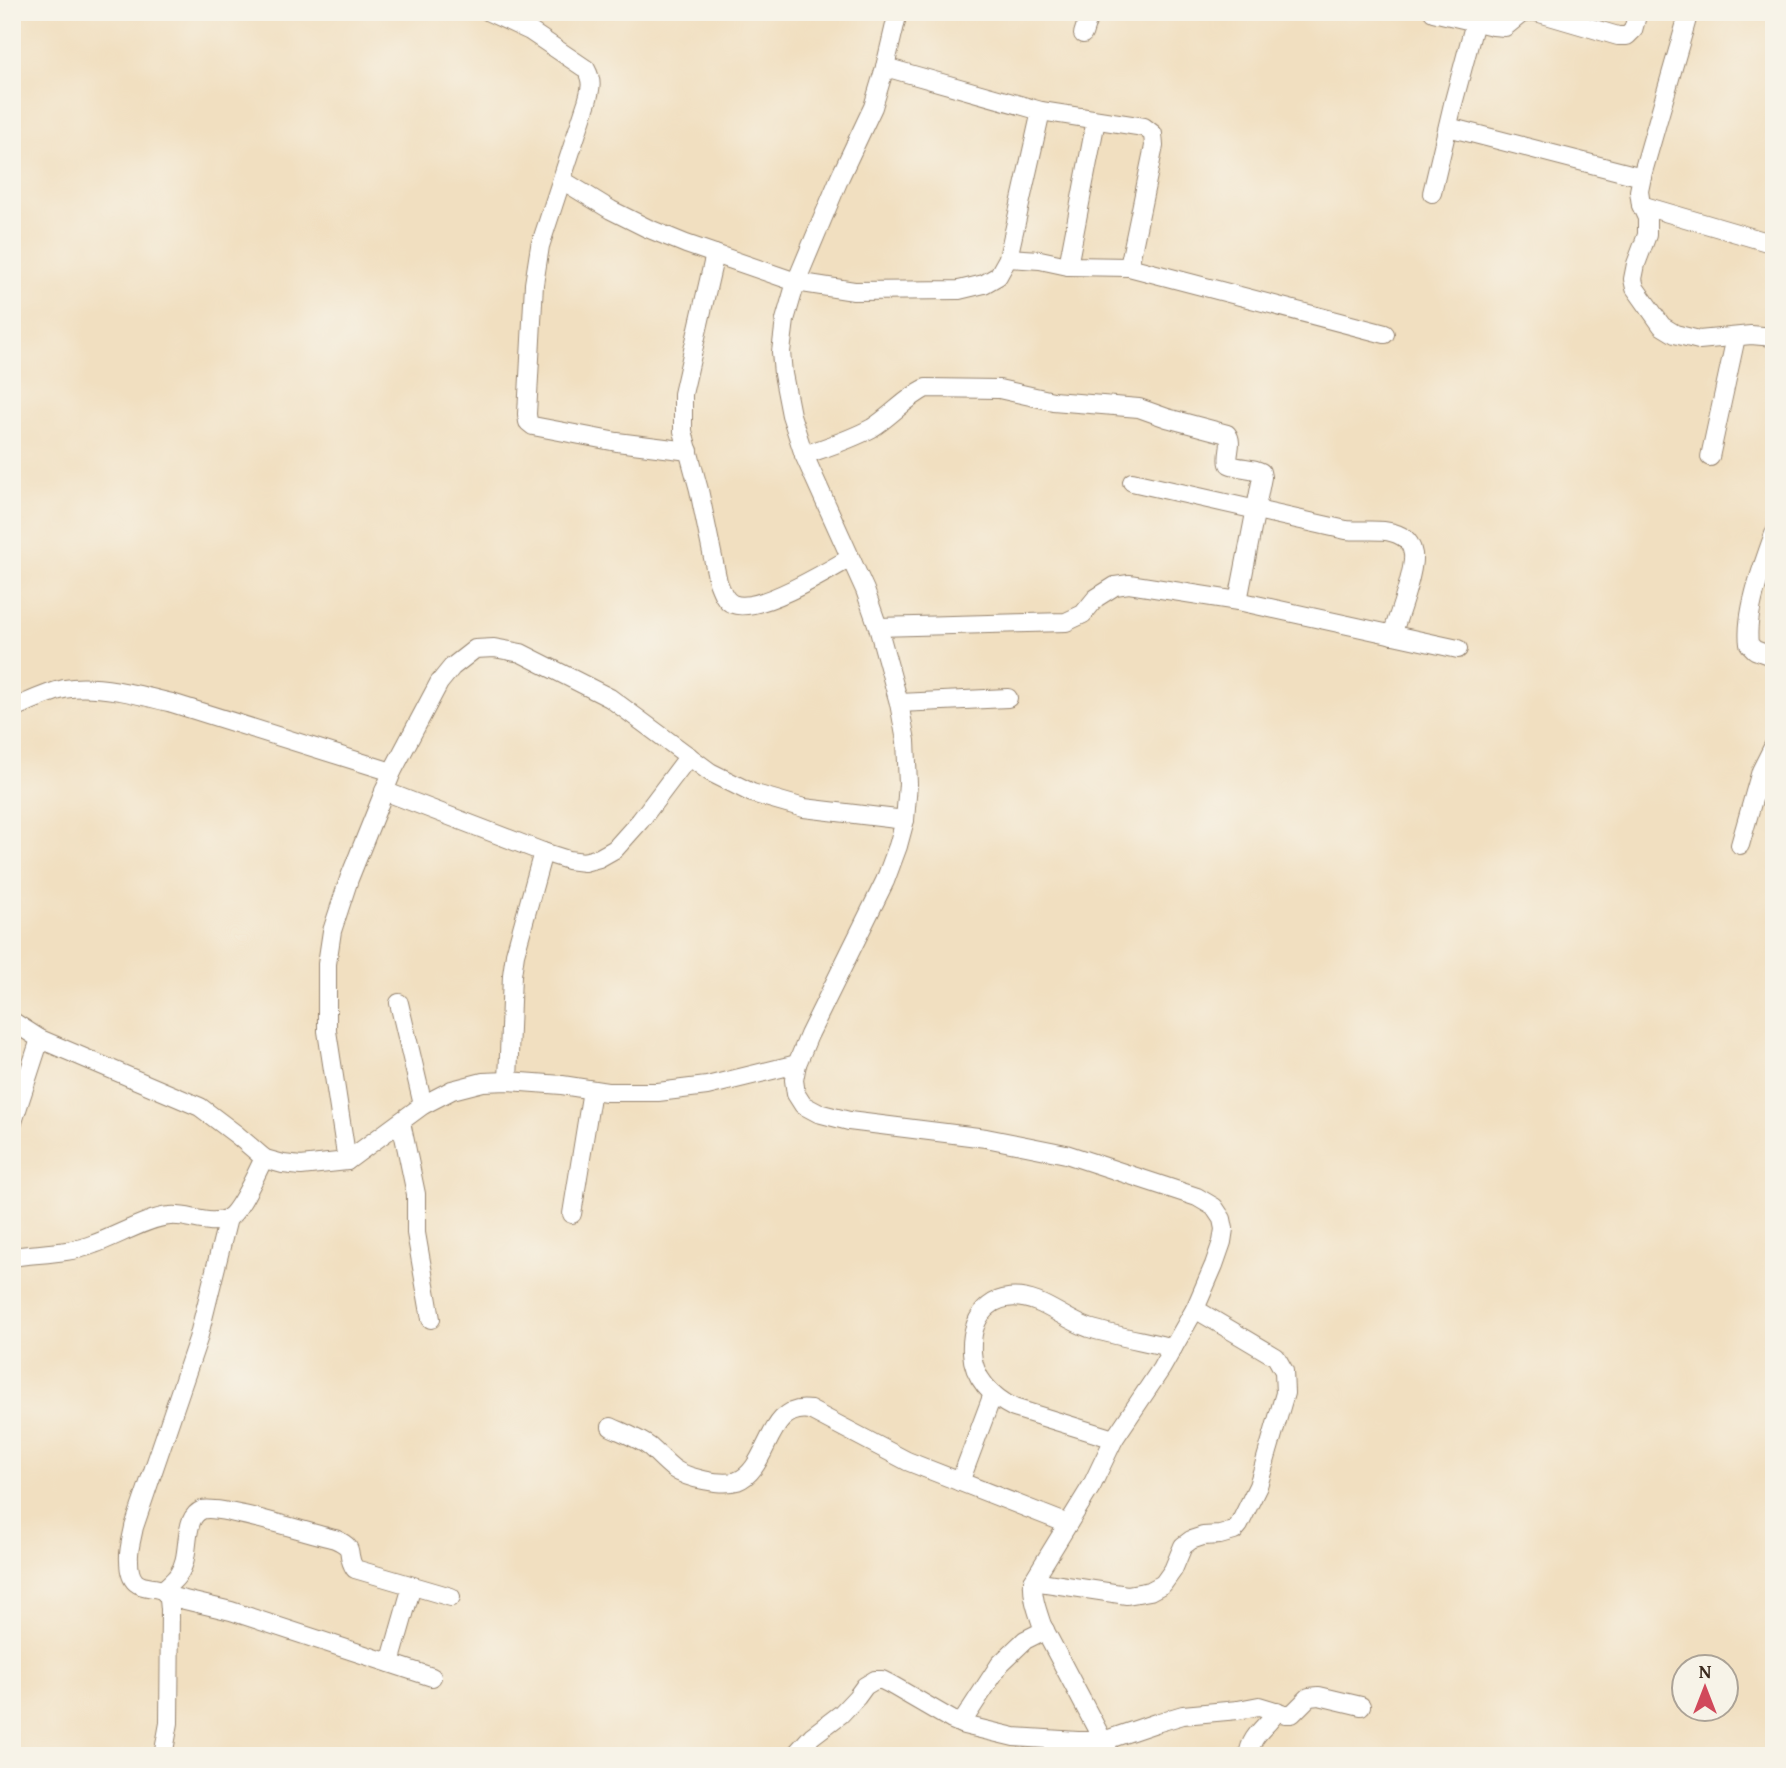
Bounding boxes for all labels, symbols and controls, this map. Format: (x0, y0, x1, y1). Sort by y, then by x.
north arrow (1670, 1652, 1740, 1722)
text: N (1699, 1657, 1712, 1685)

